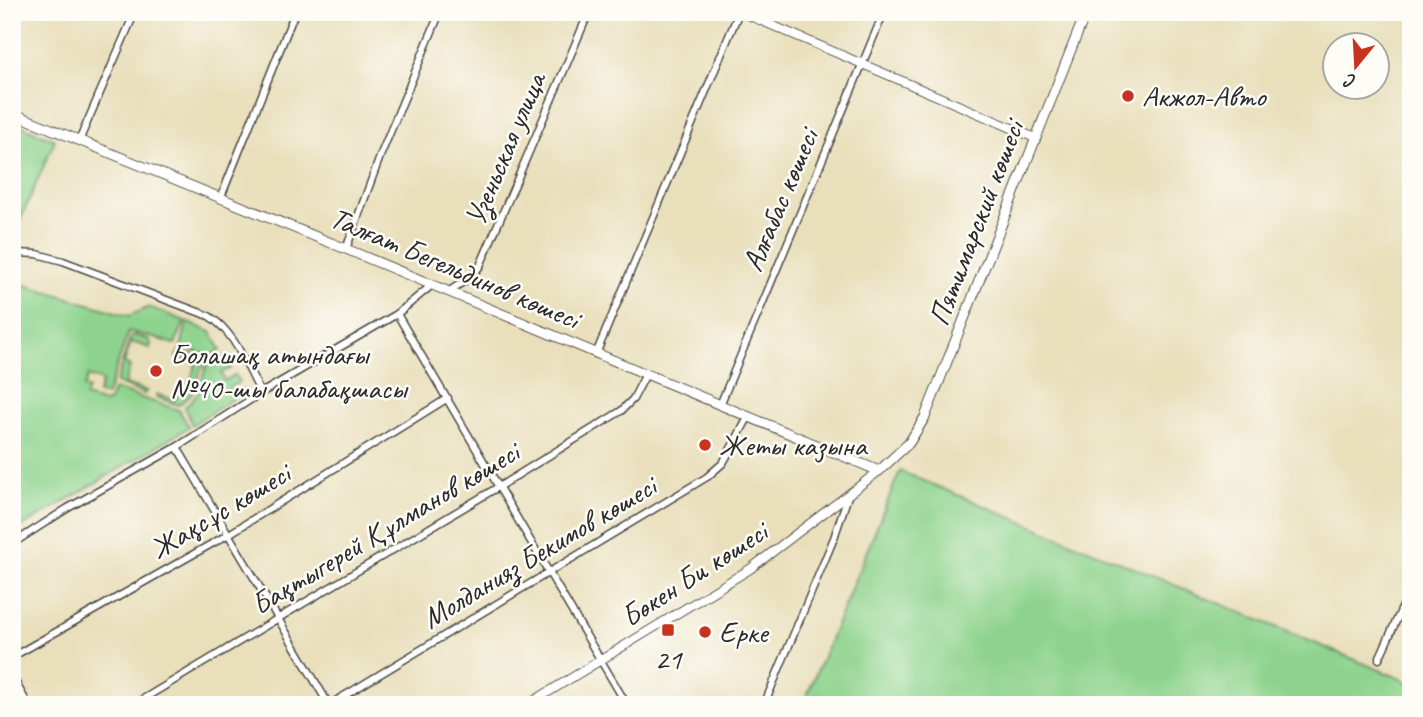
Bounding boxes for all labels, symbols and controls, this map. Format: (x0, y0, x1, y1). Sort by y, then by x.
north arrow (1322, 32, 1392, 102)
street label: Узеньская улица (456, 65, 555, 231)
text: С (1340, 68, 1359, 94)
place label: Акжол-Авто (1142, 77, 1267, 115)
marker: Акжол-Авто (1120, 88, 1136, 104)
street label: Пятимарский көшесі (919, 112, 1034, 331)
street label: Алғабас көшесі (733, 120, 828, 277)
street label: Талғат Бегельдинов көшесі (325, 198, 588, 339)
place label: Болашақ атындағы №40-шы балабақшасы (170, 335, 409, 407)
marker: Болашақ атындағы №40-шы балабақшасы (148, 363, 164, 379)
place label: Жеты казына (719, 426, 869, 464)
street label: Бақтыгерей Құлманов көшесі (244, 431, 529, 623)
marker: Жеты казына (697, 437, 713, 453)
street label: Жақсұс көшесі (143, 453, 300, 568)
street label: Молданияз Бекимов көшесі (415, 465, 666, 637)
street label: Бөкен Би көшесі (614, 511, 777, 635)
place label: Ерке (719, 613, 770, 651)
marker: 21 (660, 622, 676, 638)
marker: Ерке (697, 624, 713, 640)
place label: 21 (655, 640, 683, 678)

